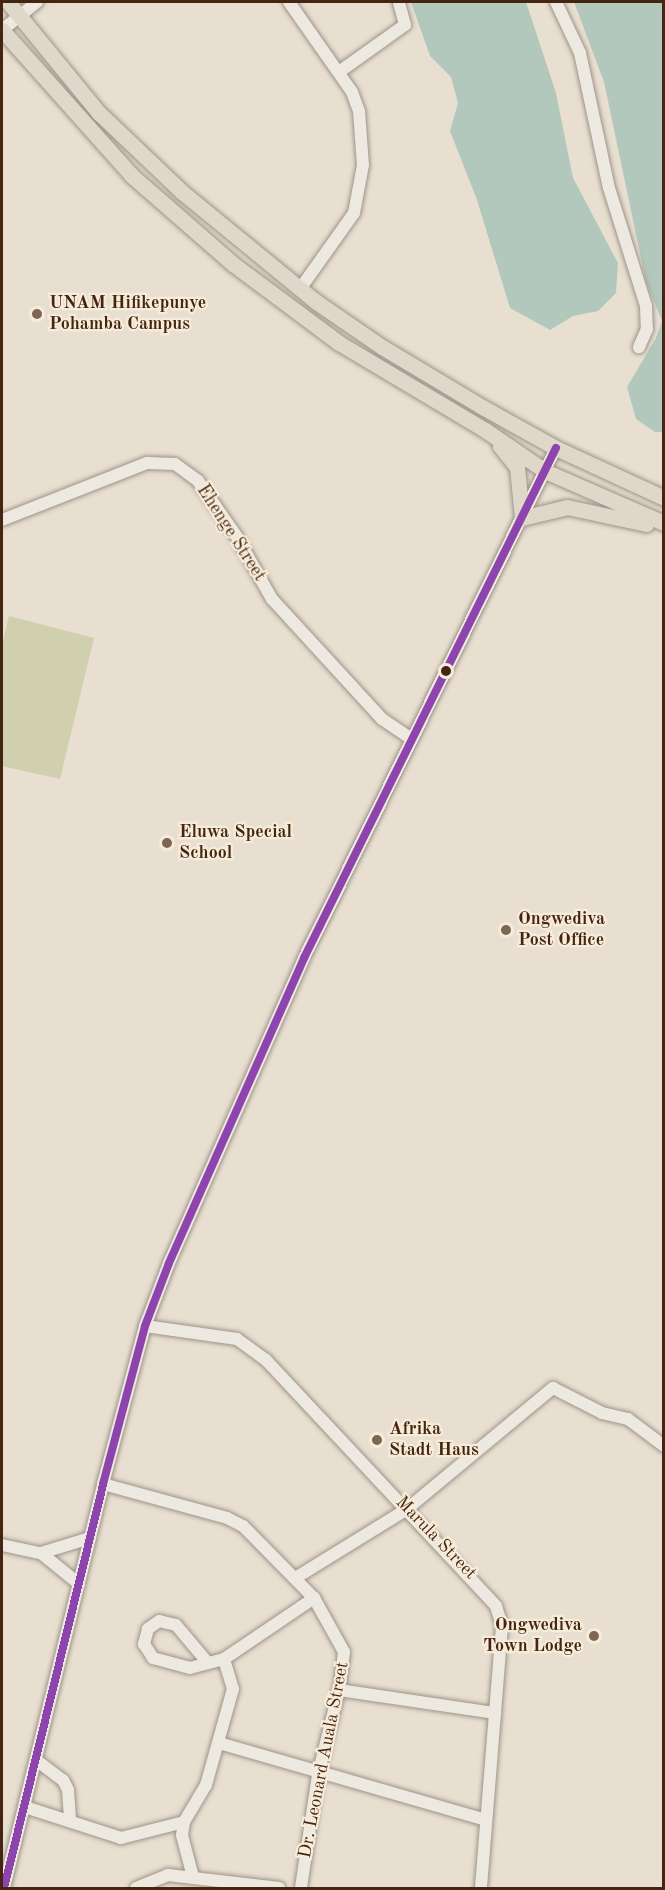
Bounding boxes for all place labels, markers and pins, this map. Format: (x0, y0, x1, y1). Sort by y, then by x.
place label: UNAM Hifikepunye Pohamba Campus (49, 293, 206, 336)
marker: UNAM Hifikepunye Pohamba Campus (30, 307, 44, 321)
unlabelled marker (440, 665, 452, 677)
place label: Eluwa Special School (179, 822, 292, 864)
marker: Eluwa Special School (160, 836, 174, 850)
place label: Ongwediva Post Office (518, 909, 605, 952)
marker: Ongwediva Post Office (499, 923, 513, 937)
place label: Afrika Stadt Haus (389, 1419, 479, 1462)
marker: Afrika Stadt Haus (370, 1433, 384, 1447)
place label: Ongwediva Town Lodge (483, 1615, 582, 1658)
marker: Ongwediva Town Lodge (587, 1629, 601, 1643)

